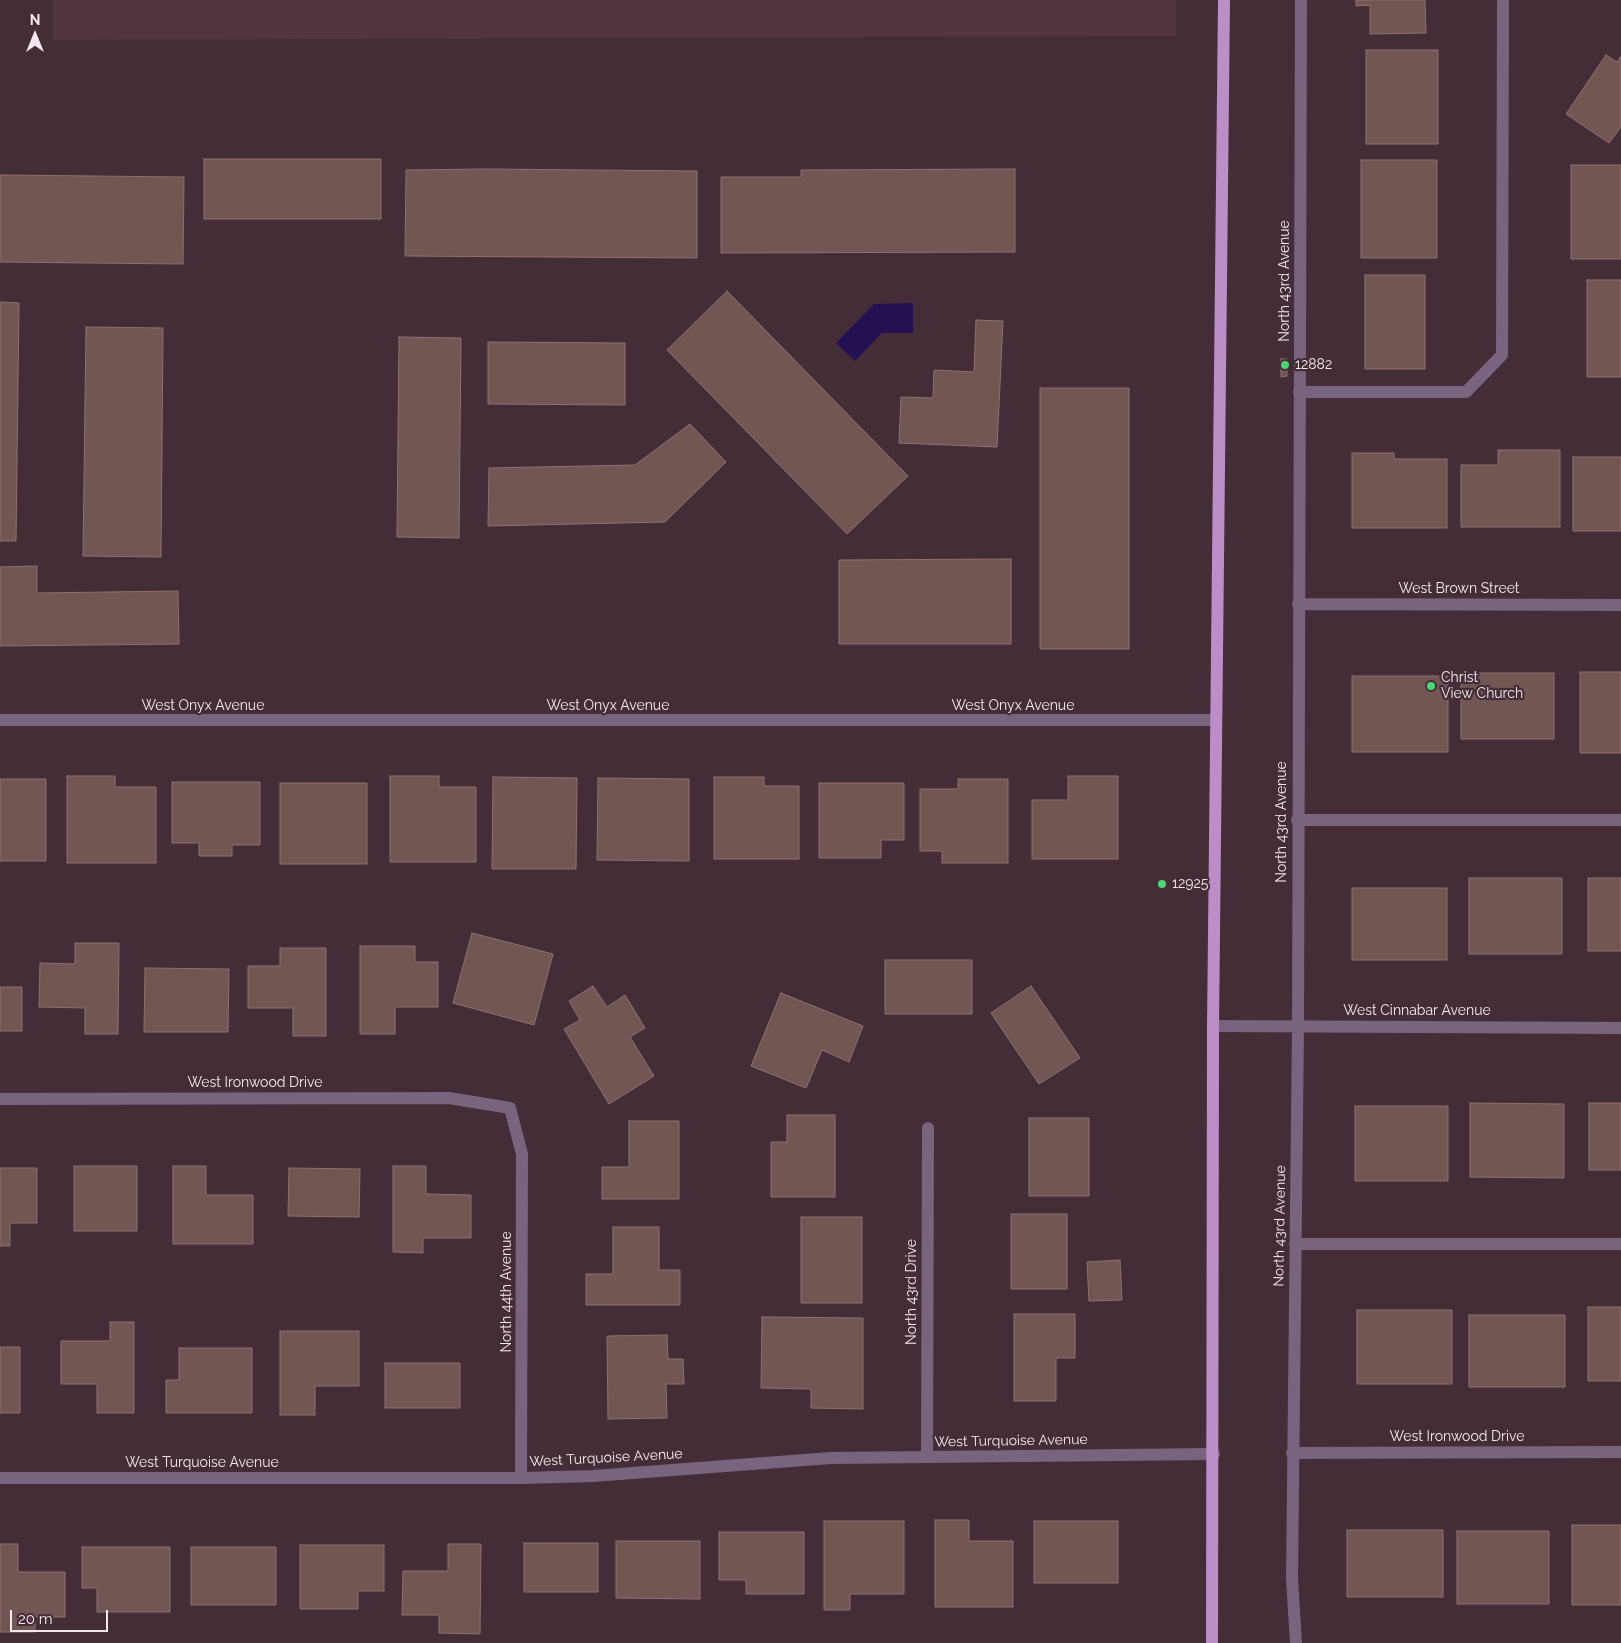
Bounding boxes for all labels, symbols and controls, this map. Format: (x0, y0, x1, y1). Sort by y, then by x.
north arrow (10, 10, 60, 60)
text: N (30, 12, 40, 28)
street label: North 43rd Avenue (1277, 220, 1293, 342)
place label: 12882 (1295, 357, 1332, 373)
marker: 12882 (1279, 359, 1291, 371)
street label: West Brown Street (1399, 581, 1519, 597)
place label: Christ View Church (1441, 670, 1523, 702)
marker: Christ View Church (1425, 680, 1437, 692)
street label: West Onyx Avenue (142, 698, 264, 714)
street label: West Onyx Avenue (547, 698, 669, 714)
street label: West Onyx Avenue (952, 698, 1074, 714)
street label: North 43rd Avenue (1274, 761, 1290, 883)
place label: 12925 (1172, 876, 1208, 892)
marker: 12925 (1156, 878, 1168, 890)
street label: West Cinnabar Avenue (1343, 1003, 1491, 1019)
street label: West Ironwood Drive (188, 1075, 322, 1091)
street label: North 43rd Avenue (1271, 1165, 1289, 1287)
street label: North 44th Avenue (499, 1231, 515, 1353)
street label: North 43rd Drive (904, 1239, 920, 1345)
street label: West Ironwood Drive (1390, 1429, 1524, 1445)
street label: West Turquoise Avenue (934, 1431, 1088, 1451)
street label: West Turquoise Avenue (529, 1446, 683, 1470)
street label: West Turquoise Avenue (125, 1455, 279, 1471)
scale bar (12, 1600, 110, 1632)
text: 20 m (18, 1610, 53, 1628)

